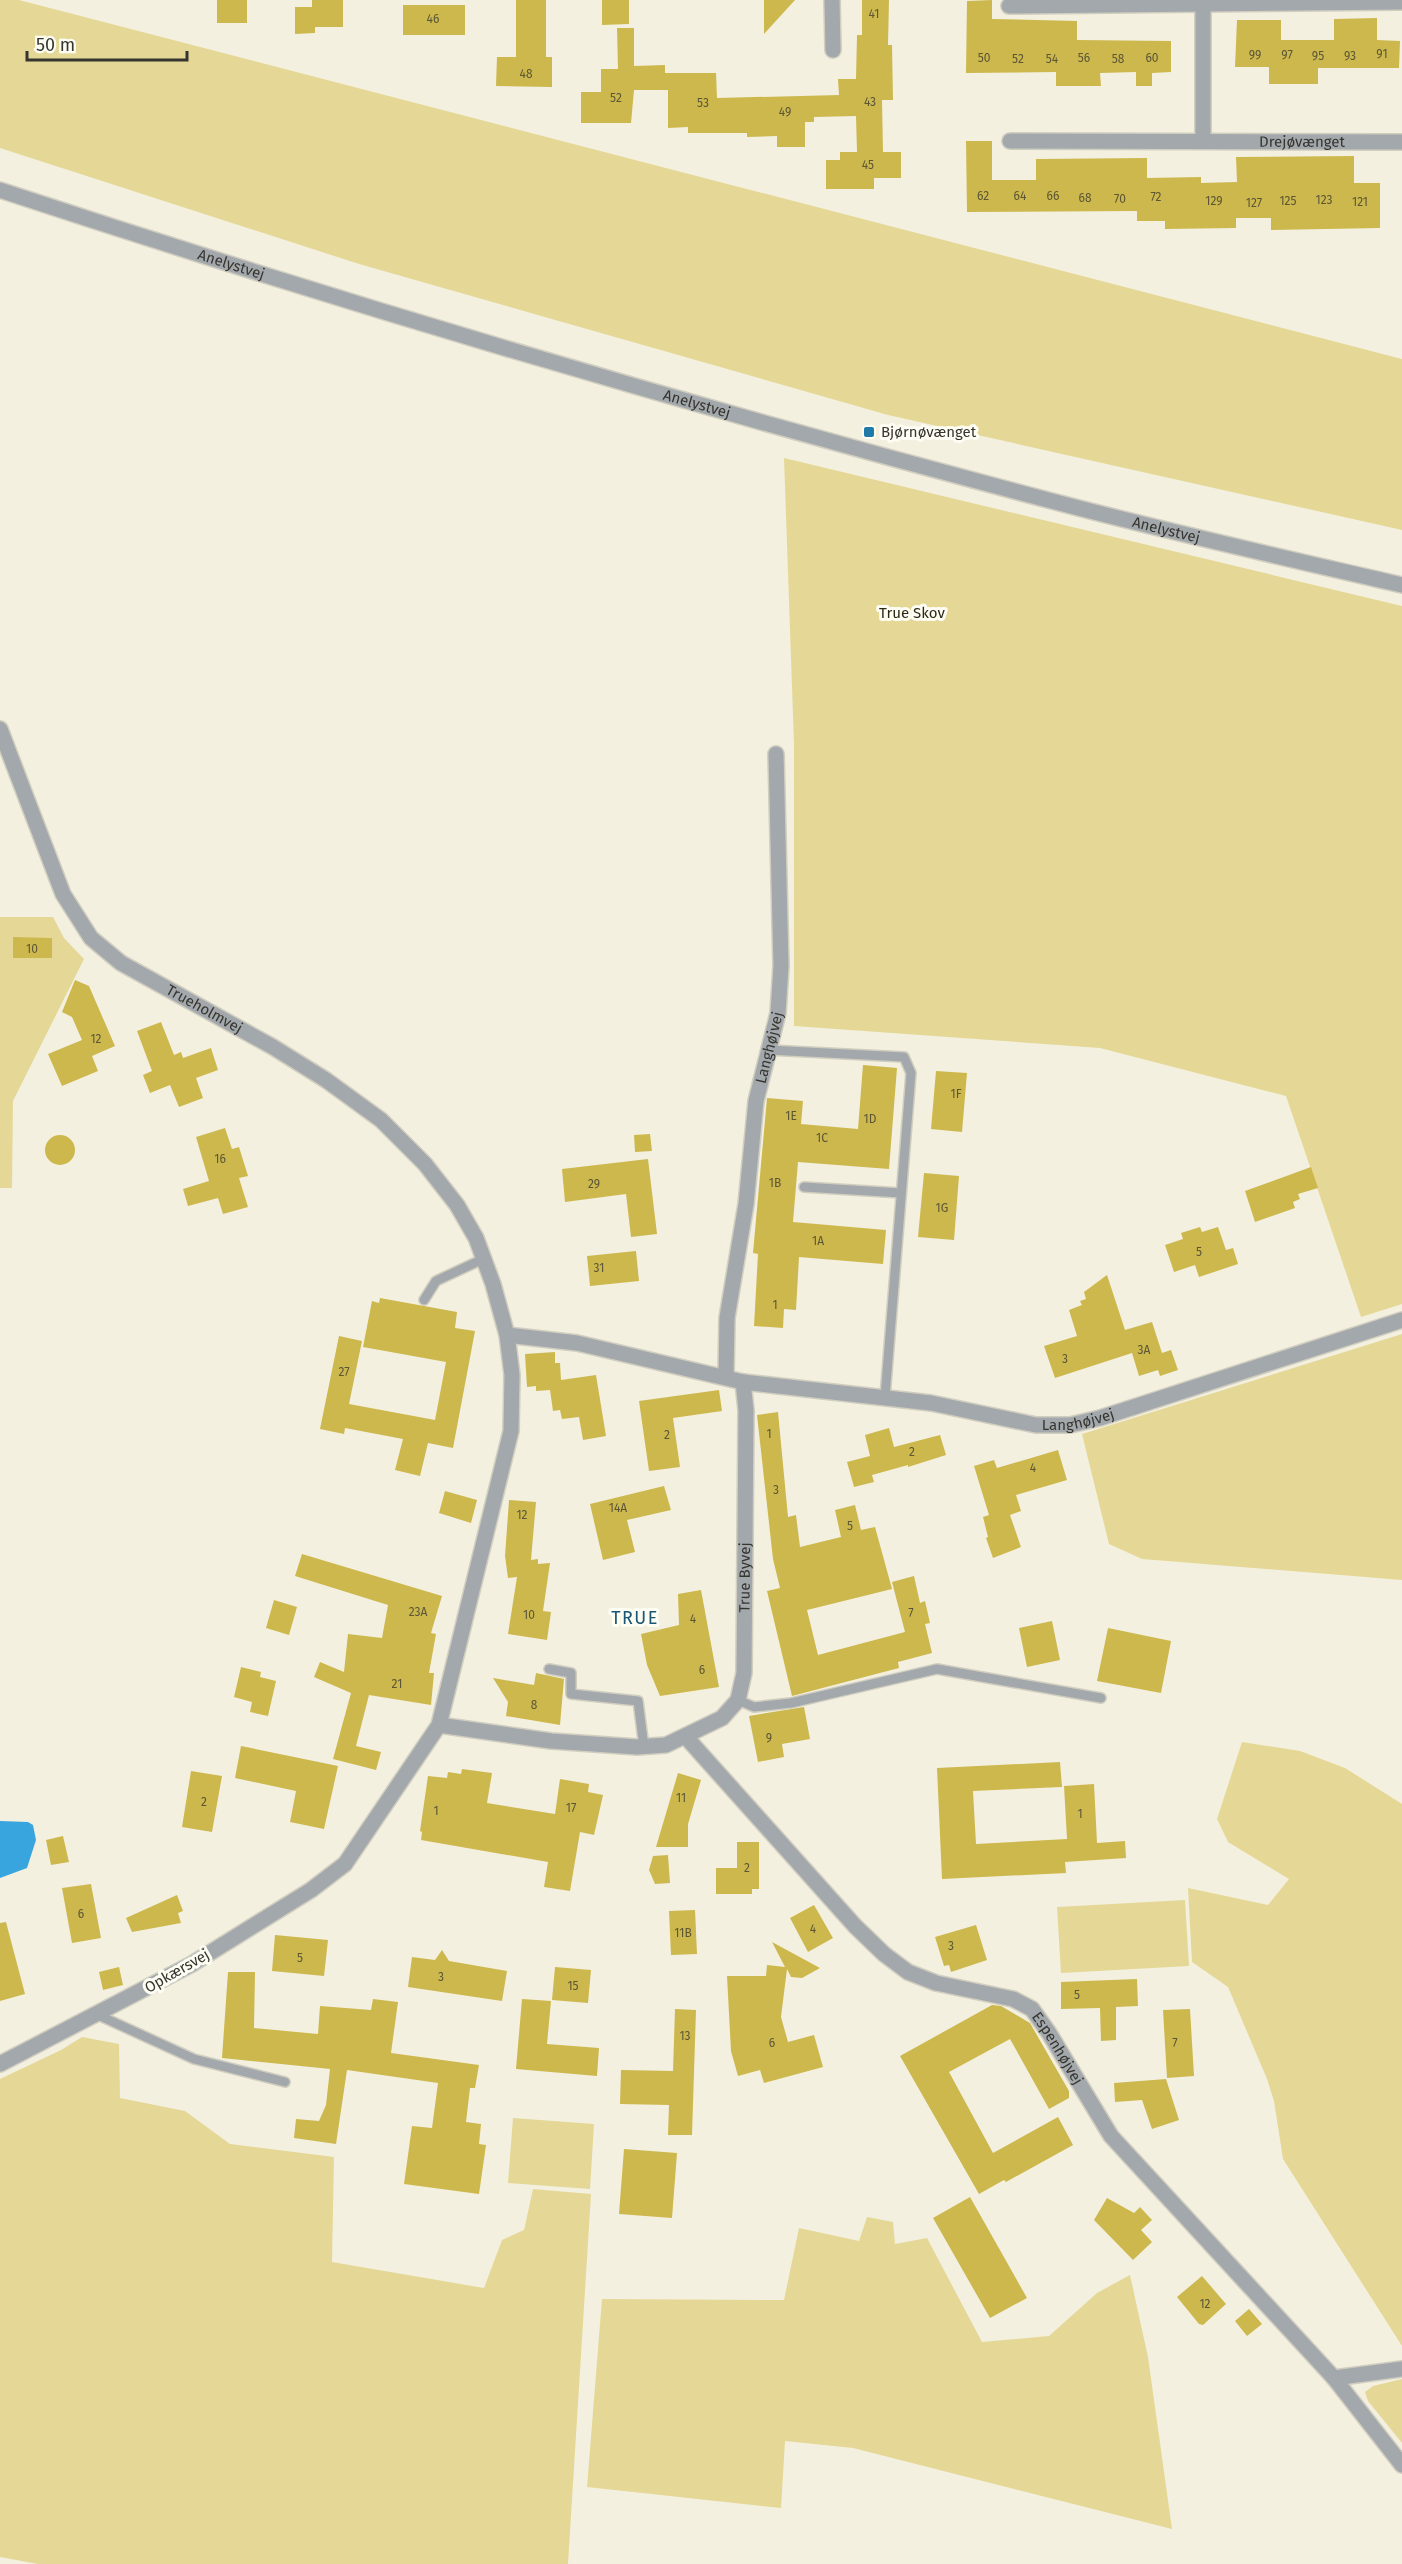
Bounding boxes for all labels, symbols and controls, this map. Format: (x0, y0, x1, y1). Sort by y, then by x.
house number: 41 (869, 7, 879, 21)
house number: 46 (427, 12, 439, 26)
scale bar (27, 24, 188, 62)
text: 50 m (36, 34, 75, 56)
house number: 91 (1376, 47, 1388, 61)
house number: 99 (1249, 48, 1261, 62)
house number: 97 (1281, 48, 1293, 62)
house number: 95 (1312, 49, 1324, 63)
house number: 93 (1344, 49, 1356, 63)
house number: 50 (978, 51, 991, 65)
house number: 56 (1078, 51, 1090, 65)
house number: 60 (1145, 51, 1159, 65)
house number: 52 (1012, 52, 1024, 66)
house number: 54 (1046, 52, 1059, 66)
house number: 58 (1112, 52, 1125, 66)
house number: 48 (520, 67, 533, 81)
house number: 52 (610, 91, 622, 105)
house number: 43 (864, 95, 876, 109)
house number: 53 (697, 96, 709, 110)
house number: 49 (779, 105, 791, 119)
street label: Drejøvænget (1259, 133, 1346, 151)
house number: 45 (862, 158, 874, 172)
house number: 62 (977, 189, 989, 203)
house number: 64 (1014, 189, 1027, 203)
house number: 66 (1047, 189, 1059, 203)
house number: 72 (1150, 190, 1162, 204)
house number: 68 (1078, 191, 1092, 205)
house number: 70 (1114, 192, 1126, 206)
house number: 123 (1315, 193, 1333, 207)
house number: 129 (1205, 194, 1223, 208)
house number: 125 (1279, 194, 1297, 208)
house number: 121 (1352, 195, 1368, 209)
house number: 127 (1246, 196, 1262, 210)
street label: Anelystvej (196, 245, 267, 283)
street label: Anelystvej (661, 386, 733, 422)
place label: Bjørnøvænget (881, 423, 977, 441)
marker: Bjørnøvænget (862, 425, 876, 439)
street label: Anelystvej (1130, 513, 1202, 547)
park label: True Skov (879, 604, 946, 622)
house number: 10 (26, 942, 38, 956)
street label: Trueholmvej (163, 981, 246, 1037)
street label: Langhøjvej (752, 1010, 787, 1086)
house number: 12 (90, 1032, 102, 1046)
house number: 1F (950, 1087, 962, 1101)
house number: 1E (785, 1109, 797, 1123)
house number: 1D (864, 1112, 877, 1126)
house number: 1C (816, 1131, 828, 1145)
house number: 16 (214, 1152, 226, 1166)
house number: 1B (769, 1176, 781, 1190)
house number: 29 (588, 1177, 600, 1191)
house number: 1G (936, 1201, 948, 1215)
house number: 1A (812, 1234, 824, 1248)
house number: 5 (1196, 1245, 1202, 1259)
house number: 31 (594, 1261, 604, 1275)
house number: 1 (772, 1298, 778, 1312)
house number: 3A (1138, 1343, 1151, 1357)
house number: 3 (1062, 1352, 1068, 1366)
house number: 27 (338, 1365, 350, 1379)
street label: Langhøjvej (1042, 1405, 1117, 1434)
house number: 1 (766, 1427, 772, 1441)
house number: 2 (664, 1428, 670, 1442)
house number: 2 (909, 1445, 915, 1459)
house number: 4 (1030, 1461, 1037, 1475)
house number: 3 (773, 1483, 779, 1497)
house number: 14A (609, 1501, 627, 1515)
house number: 12 (516, 1508, 528, 1522)
house number: 5 (847, 1519, 853, 1533)
street label: True Byvej (735, 1542, 754, 1613)
house number: 23A (409, 1605, 427, 1619)
house number: 7 (908, 1606, 914, 1620)
district label: TRUE (611, 1607, 659, 1629)
house number: 10 (523, 1608, 535, 1622)
house number: 4 (690, 1612, 697, 1626)
house number: 6 (699, 1663, 705, 1677)
house number: 21 (392, 1677, 402, 1691)
house number: 8 (531, 1698, 538, 1712)
house number: 9 (766, 1731, 772, 1745)
house number: 11 (676, 1791, 686, 1805)
house number: 2 (201, 1795, 207, 1809)
house number: 17 (566, 1801, 576, 1815)
house number: 1 (433, 1804, 439, 1818)
house number: 1 (1077, 1807, 1083, 1821)
house number: 2 (744, 1861, 750, 1875)
house number: 6 (78, 1907, 84, 1921)
house number: 4 (810, 1922, 817, 1936)
house number: 11B (674, 1926, 692, 1940)
house number: 3 (948, 1939, 954, 1953)
street label: Opkærsvej (142, 1945, 212, 1997)
house number: 5 (297, 1951, 303, 1965)
house number: 3 (438, 1970, 444, 1984)
house number: 15 (567, 1979, 579, 1993)
house number: 5 (1074, 1988, 1080, 2002)
street label: Espenhøjvej (1028, 2009, 1087, 2088)
house number: 13 (679, 2029, 691, 2043)
house number: 6 (769, 2036, 775, 2050)
house number: 7 (1172, 2036, 1178, 2050)
house number: 12 (1199, 2297, 1211, 2311)

